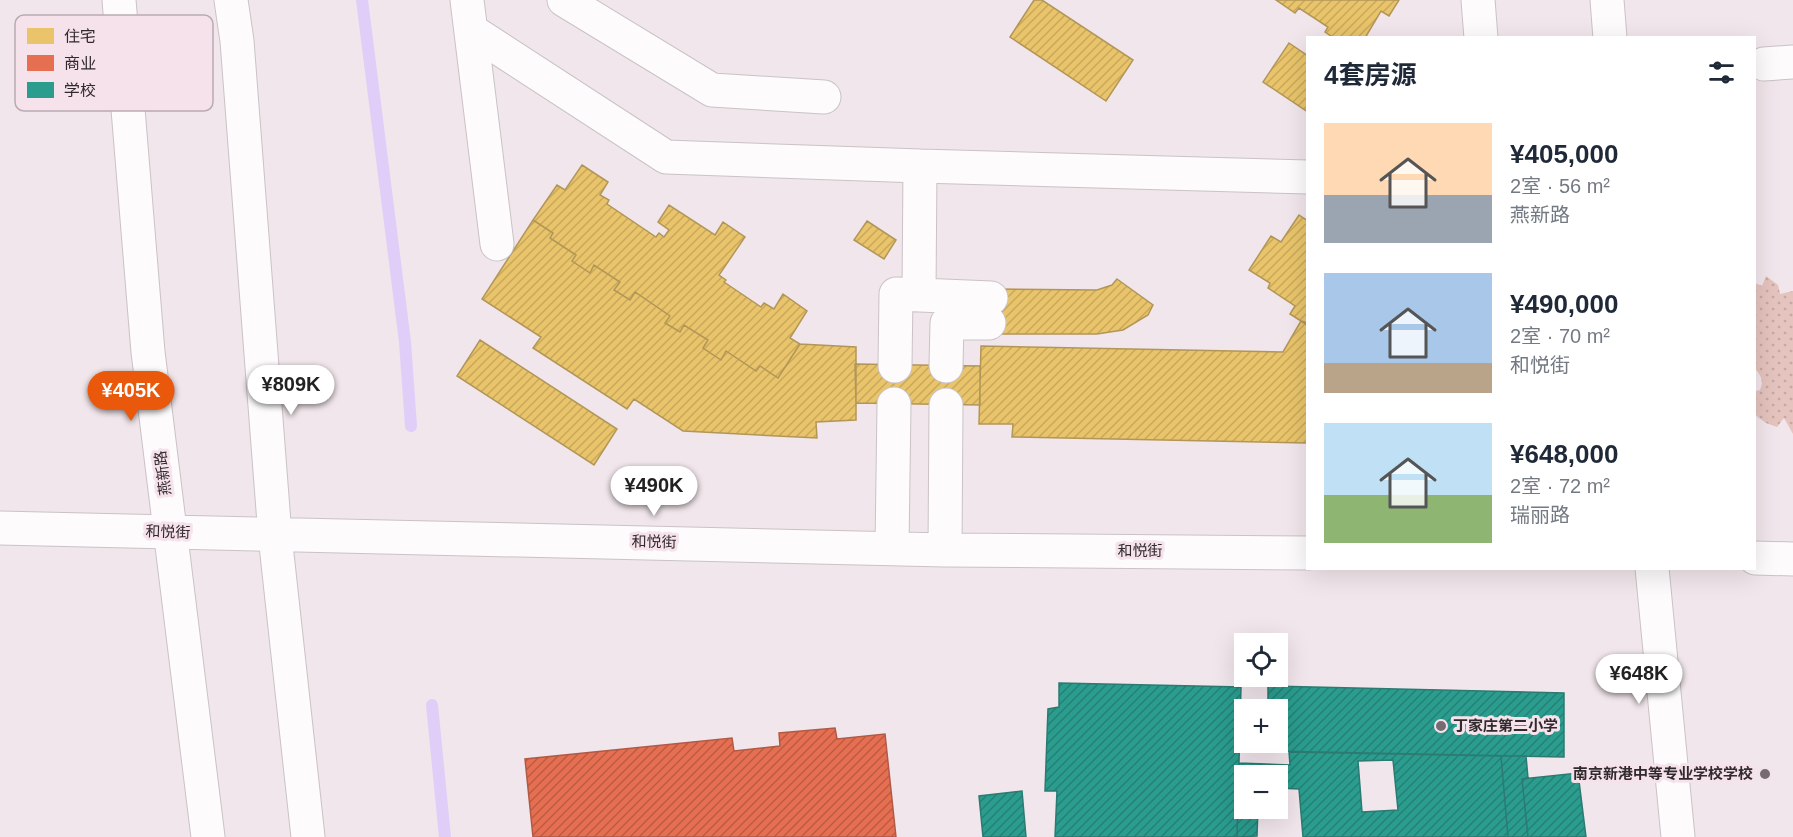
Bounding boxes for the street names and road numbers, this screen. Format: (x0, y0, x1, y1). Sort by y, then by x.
street label: 燕新路 (151, 450, 174, 496)
street label: 和悦街 (145, 522, 191, 541)
street label: 和悦街 (631, 533, 677, 550)
street label: 和悦街 (1117, 542, 1163, 559)

